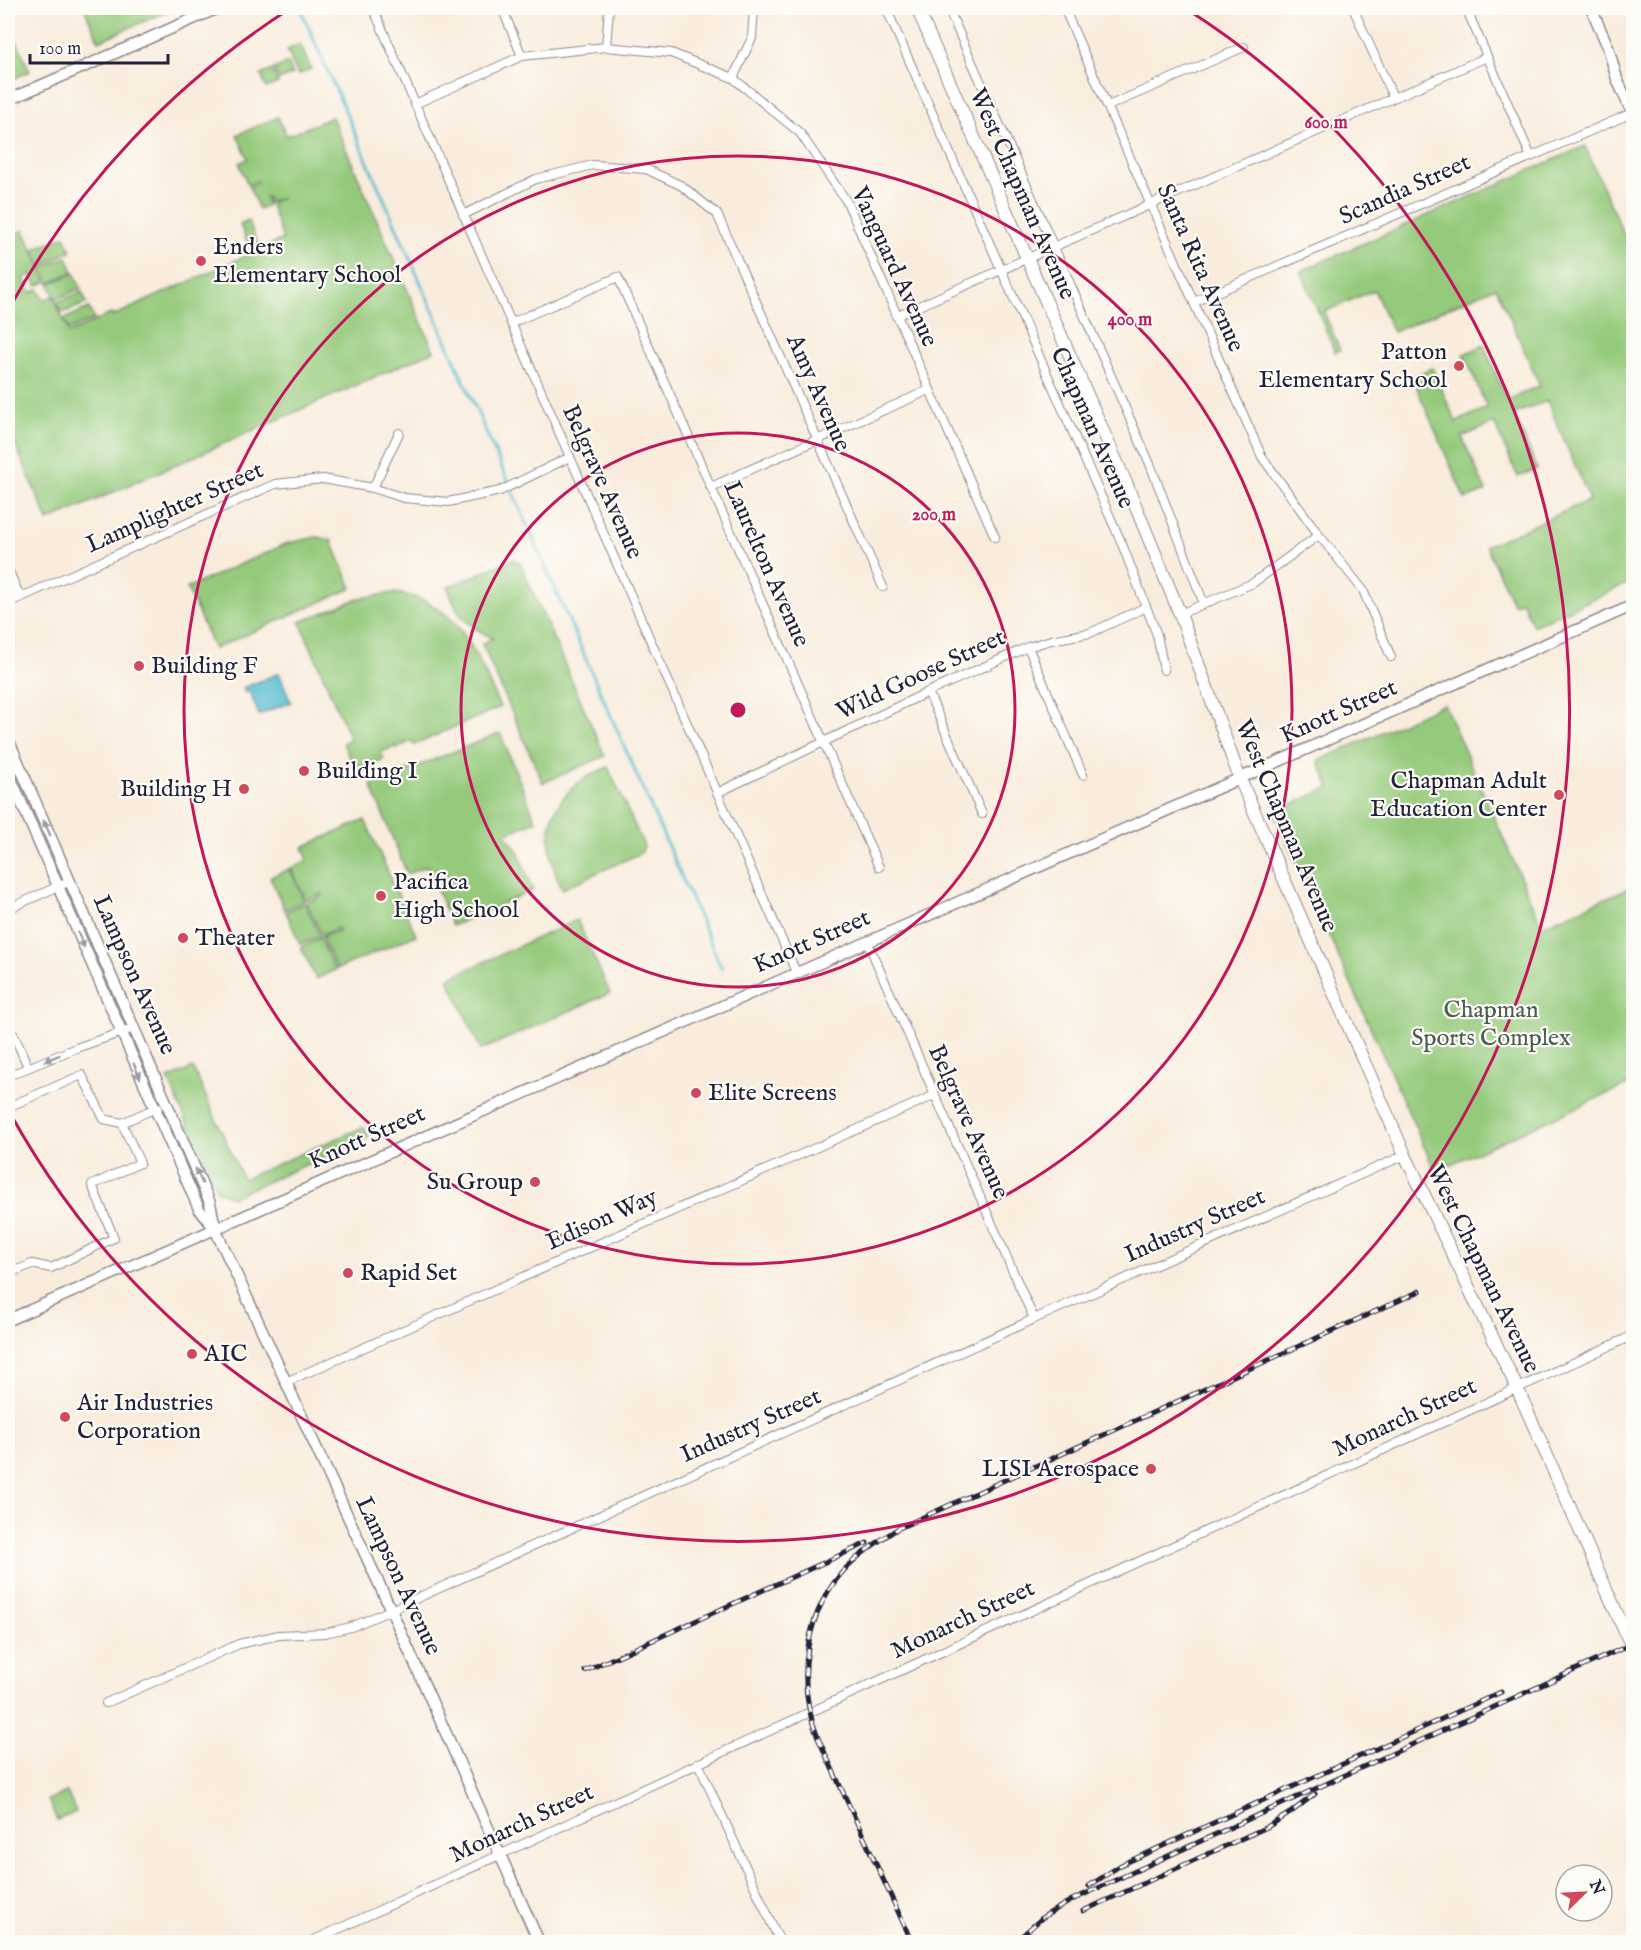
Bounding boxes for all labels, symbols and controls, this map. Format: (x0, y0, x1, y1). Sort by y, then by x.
scale bar (30, 27, 168, 65)
text: 100 m (39, 38, 81, 61)
street label: West Chapman Avenue (961, 83, 1083, 305)
text: 600 m (1304, 112, 1348, 135)
street label: Scandia Street (1335, 147, 1475, 233)
street label: Santa Rita Avenue (1149, 179, 1251, 357)
street label: Vanguard Avenue (843, 181, 945, 352)
place label: Enders Elementary School (213, 232, 402, 291)
marker: Enders Elementary School (194, 254, 208, 268)
text: 400 m (1108, 309, 1152, 332)
street label: Amy Avenue (778, 329, 858, 456)
place label: Patton Elementary School (1259, 337, 1447, 396)
street label: Chapman Avenue (1043, 342, 1141, 514)
marker: Patton Elementary School (1452, 359, 1466, 373)
street label: Belgrave Avenue (554, 400, 650, 564)
street label: Lamplighter Street (82, 455, 268, 561)
street label: Laurelton Avenue (716, 476, 816, 652)
text: 200 m (912, 504, 956, 527)
street label: Wild Goose Street (831, 622, 1011, 728)
place label: Building F (151, 651, 258, 682)
marker: Building F (132, 659, 146, 673)
street label: Knott Street (1276, 673, 1402, 751)
centre of rings (728, 700, 748, 720)
street label: West Chapman Avenue (1227, 715, 1345, 937)
place label: Building I (316, 756, 418, 787)
marker: Building I (297, 764, 311, 778)
place label: Chapman Adult Education Center (1370, 766, 1547, 825)
place label: Building H (120, 774, 232, 805)
marker: Building H (237, 782, 251, 796)
marker: Chapman Adult Education Center (1552, 788, 1566, 802)
one-way arrow (42, 819, 51, 836)
place label: Pacifica High School (393, 867, 519, 926)
marker: Pacifica High School (374, 889, 388, 903)
street label: Lampson Avenue (85, 890, 183, 1060)
street label: Knott Street (749, 903, 875, 981)
place label: Theater (195, 923, 275, 954)
one-way arrow (77, 931, 86, 949)
marker: Theater (176, 931, 190, 945)
park label: Chapman Sports Complex (1411, 995, 1571, 1054)
street label: Belgrave Avenue (920, 1040, 1016, 1204)
one-way arrow (43, 1054, 61, 1063)
one-way arrow (133, 1062, 143, 1080)
place label: Elite Screens (708, 1078, 837, 1109)
marker: Elite Screens (689, 1086, 703, 1100)
street label: Knott Street (304, 1099, 430, 1177)
street label: West Chapman Avenue (1419, 1160, 1547, 1378)
one-way arrow (194, 1167, 204, 1185)
place label: Su Group (427, 1167, 523, 1198)
marker: Su Group (528, 1175, 542, 1189)
street label: Industry Street (1120, 1181, 1270, 1271)
street label: Edison Way (542, 1182, 663, 1258)
place label: Rapid Set (360, 1258, 457, 1289)
marker: Rapid Set (341, 1266, 355, 1280)
place label: AIC (203, 1339, 247, 1370)
marker: AIC (185, 1347, 199, 1361)
street label: Monarch Street (1328, 1371, 1482, 1465)
street label: Industry Street (676, 1381, 826, 1471)
place label: Air Industries Corporation (76, 1388, 213, 1447)
marker: Air Industries Corporation (58, 1410, 72, 1424)
place label: LISI Aerospace (982, 1454, 1139, 1485)
marker: LISI Aerospace (1144, 1462, 1158, 1476)
street label: Lampson Avenue (348, 1492, 448, 1660)
street label: Monarch Street (886, 1573, 1040, 1667)
street label: Monarch Street (445, 1777, 599, 1871)
north arrow (1554, 1863, 1614, 1923)
text: N (1584, 1876, 1608, 1898)

